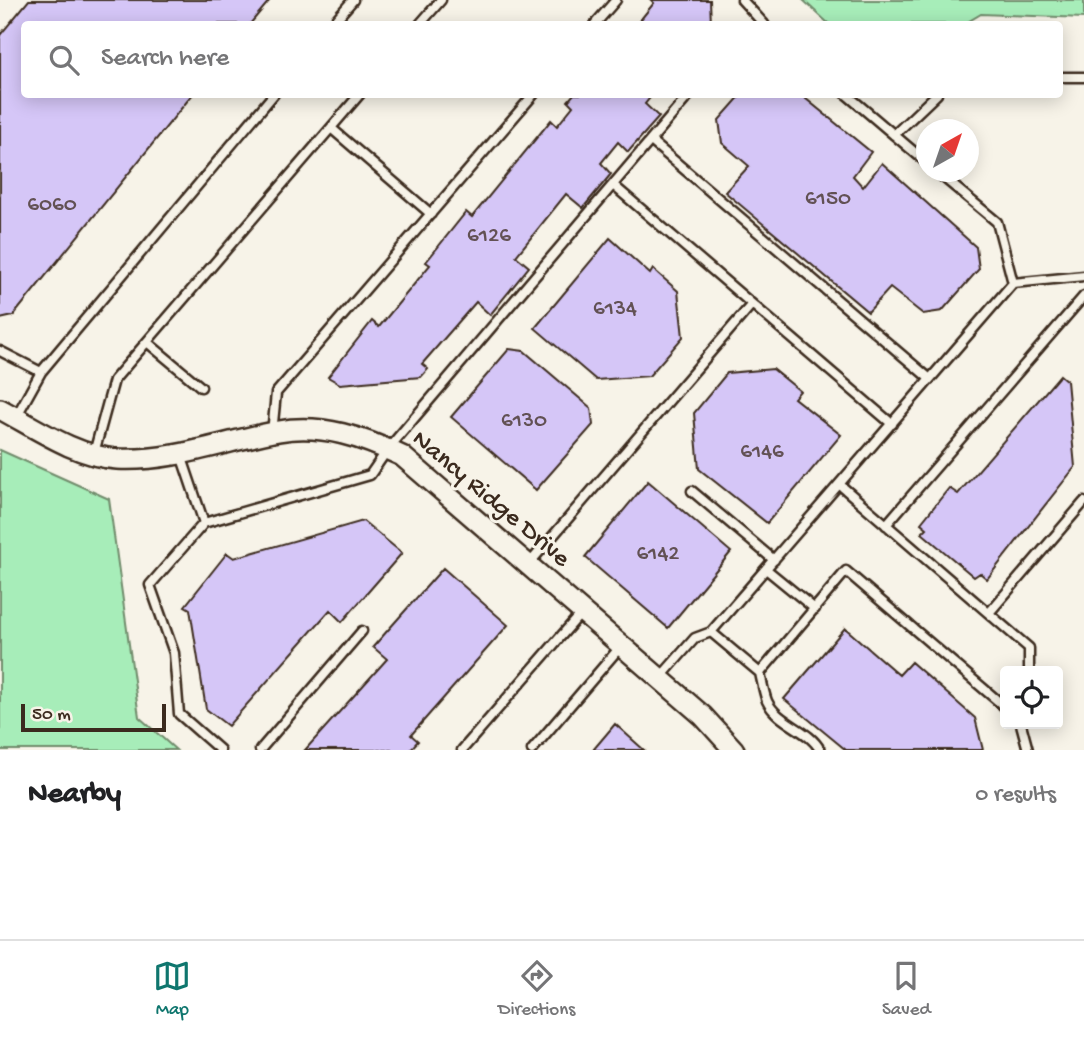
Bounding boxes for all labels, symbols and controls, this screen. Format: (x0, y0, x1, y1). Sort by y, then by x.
search box (21, 21, 1063, 98)
icon: search (45, 41, 83, 79)
text: Search here (101, 44, 229, 75)
north arrow (916, 119, 979, 182)
house number: 6150 (805, 186, 851, 213)
house number: 6060 (27, 192, 77, 219)
house number: 6126 (467, 223, 511, 250)
house number: 6134 (593, 296, 637, 323)
house number: 6130 (501, 408, 547, 435)
street label: Nancy Ridge Drive (405, 425, 576, 576)
house number: 6146 (740, 439, 784, 466)
house number: 6142 (636, 541, 680, 568)
map controls (1000, 666, 1063, 729)
button: locate (1000, 666, 1063, 729)
scale bar (21, 701, 166, 733)
text: 50 m (32, 704, 71, 727)
text: Nearby (28, 778, 121, 813)
text: 0 results (975, 782, 1056, 809)
tab: Map (153, 957, 191, 1022)
tab: Directions (498, 957, 575, 1022)
tab: Saved (882, 957, 931, 1022)

